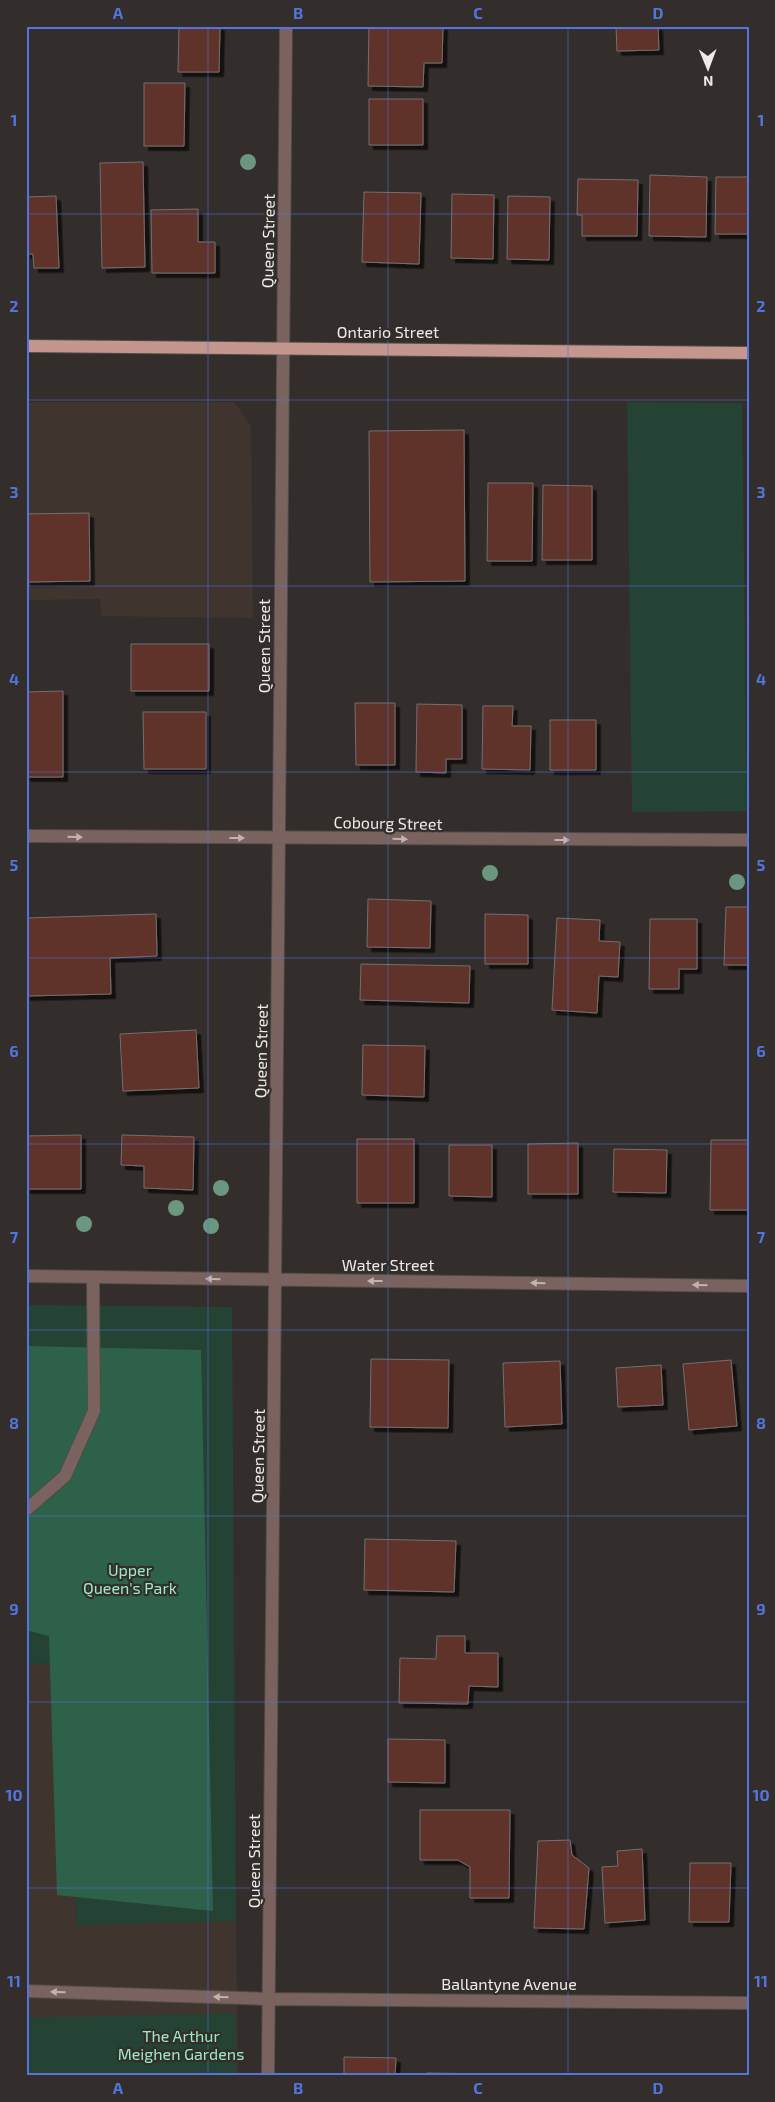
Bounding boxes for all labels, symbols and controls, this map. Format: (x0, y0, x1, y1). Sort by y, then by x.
text: A (113, 3, 124, 22)
text: B (293, 3, 303, 22)
text: C (473, 3, 483, 22)
text: D (653, 3, 664, 22)
north arrow (682, 42, 732, 92)
text: N (703, 73, 713, 90)
text: 1 (11, 110, 17, 129)
text: 1 (758, 110, 764, 129)
street label: Queen Street (257, 194, 279, 288)
text: 2 (9, 296, 19, 315)
text: 2 (756, 296, 766, 315)
street label: Ontario Street (337, 322, 439, 341)
text: 3 (9, 482, 19, 501)
text: 3 (756, 482, 766, 501)
street label: Queen Street (254, 599, 274, 693)
text: 4 (9, 669, 19, 688)
text: 4 (756, 669, 766, 688)
street label: Cobourg Street (333, 812, 443, 833)
one-way arrow (67, 833, 83, 841)
one-way arrow (230, 834, 246, 842)
one-way arrow (392, 836, 408, 844)
one-way arrow (555, 836, 571, 844)
text: 5 (10, 855, 19, 874)
text: 5 (757, 855, 766, 874)
street label: Queen Street (250, 1004, 272, 1098)
text: 6 (9, 1041, 19, 1060)
text: 6 (756, 1041, 766, 1060)
text: 7 (10, 1227, 19, 1246)
text: 7 (757, 1227, 766, 1246)
street label: Water Street (342, 1255, 434, 1274)
one-way arrow (204, 1275, 220, 1283)
one-way arrow (367, 1277, 383, 1285)
one-way arrow (529, 1279, 545, 1287)
one-way arrow (692, 1281, 708, 1289)
street label: Queen Street (247, 1409, 269, 1503)
text: 8 (9, 1413, 19, 1432)
text: 8 (756, 1413, 766, 1432)
park label: Upper Queen's Park (83, 1560, 177, 1598)
text: 9 (9, 1599, 19, 1618)
text: 9 (756, 1599, 766, 1618)
text: 10 (5, 1785, 23, 1804)
text: 10 (752, 1785, 770, 1804)
street label: Queen Street (244, 1814, 264, 1908)
text: 11 (7, 1971, 21, 1990)
text: 11 (754, 1971, 768, 1990)
street label: Ballantyne Avenue (441, 1974, 577, 1993)
one-way arrow (50, 1987, 66, 1995)
one-way arrow (212, 1993, 228, 2001)
park label: The Arthur Meighen Gardens (118, 2026, 244, 2063)
text: A (113, 2078, 124, 2097)
text: B (293, 2078, 303, 2097)
text: C (473, 2078, 483, 2097)
text: D (653, 2078, 664, 2097)

